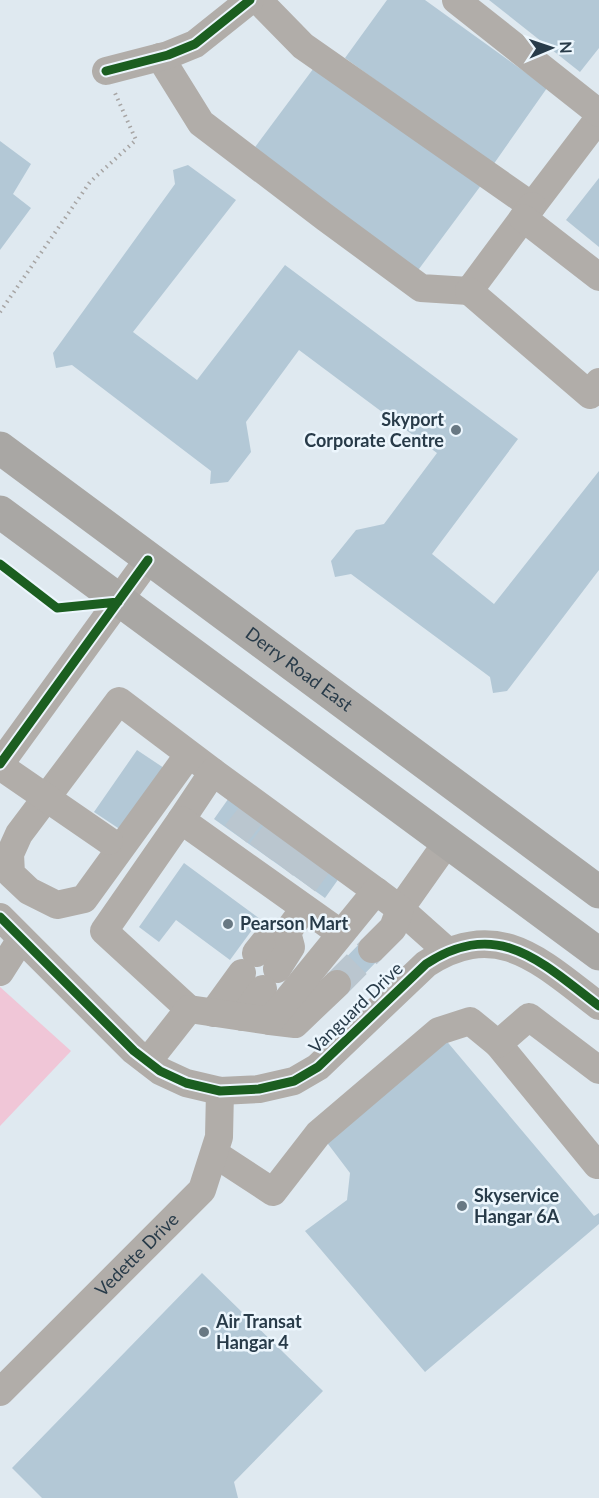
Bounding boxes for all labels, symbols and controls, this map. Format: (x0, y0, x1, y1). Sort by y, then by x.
north arrow (521, 18, 581, 78)
text: N (557, 41, 576, 54)
place label: Skyport Corporate Centre (304, 408, 444, 451)
marker: Skyport Corporate Centre (449, 423, 463, 437)
street label: Derry Road East (242, 622, 358, 716)
place label: Pearson Mart (240, 912, 349, 934)
marker: Pearson Mart (221, 917, 235, 931)
street label: Vanguard Drive (304, 957, 407, 1058)
place label: Skyservice Hangar 6A (474, 1184, 560, 1227)
marker: Skyservice Hangar 6A (455, 1199, 469, 1213)
street label: Vedette Drive (90, 1208, 183, 1301)
place label: Air Transat Hangar 4 (215, 1310, 302, 1353)
marker: Air Transat Hangar 4 (197, 1325, 211, 1339)

